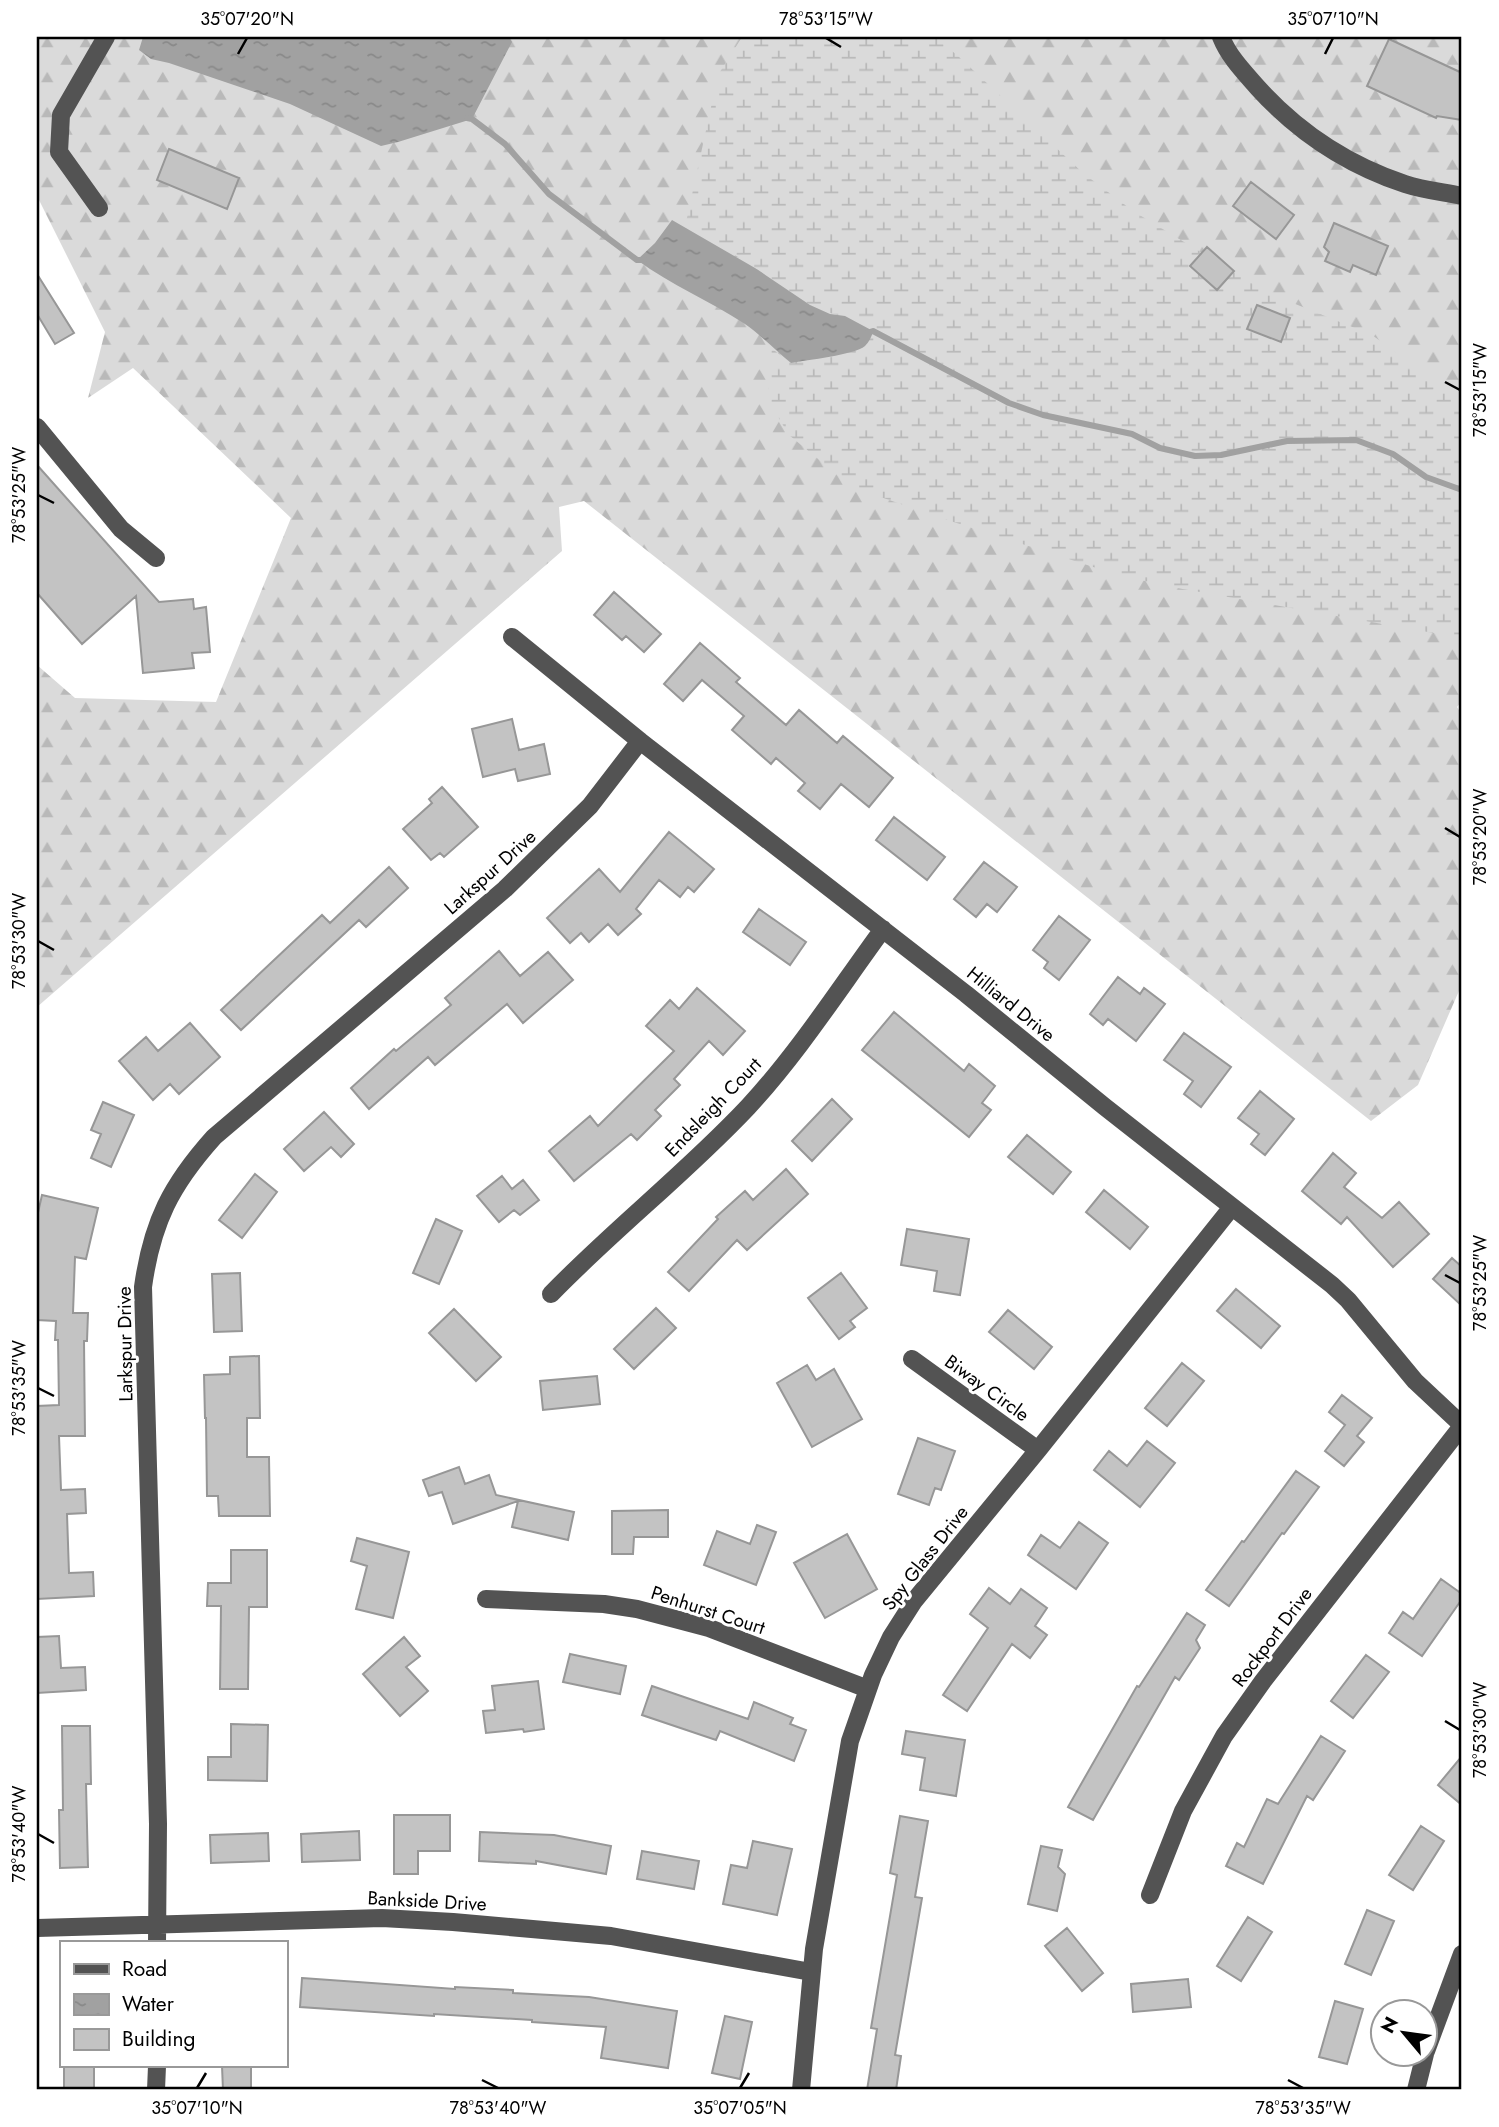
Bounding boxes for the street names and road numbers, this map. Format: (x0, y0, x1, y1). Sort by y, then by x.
street label: Larkspur Drive (438, 823, 542, 921)
street label: Hilliard Drive (961, 960, 1061, 1048)
street label: Endsleigh Court (658, 1051, 768, 1163)
street label: Larkspur Drive (110, 1286, 140, 1402)
street label: Biway Circle (939, 1348, 1035, 1428)
street label: Spy Glass Drive (875, 1500, 975, 1616)
street label: Penhurst Court (648, 1579, 769, 1641)
street label: Rockport Drive (1226, 1581, 1319, 1693)
street label: Bankside Drive (367, 1884, 487, 1918)

